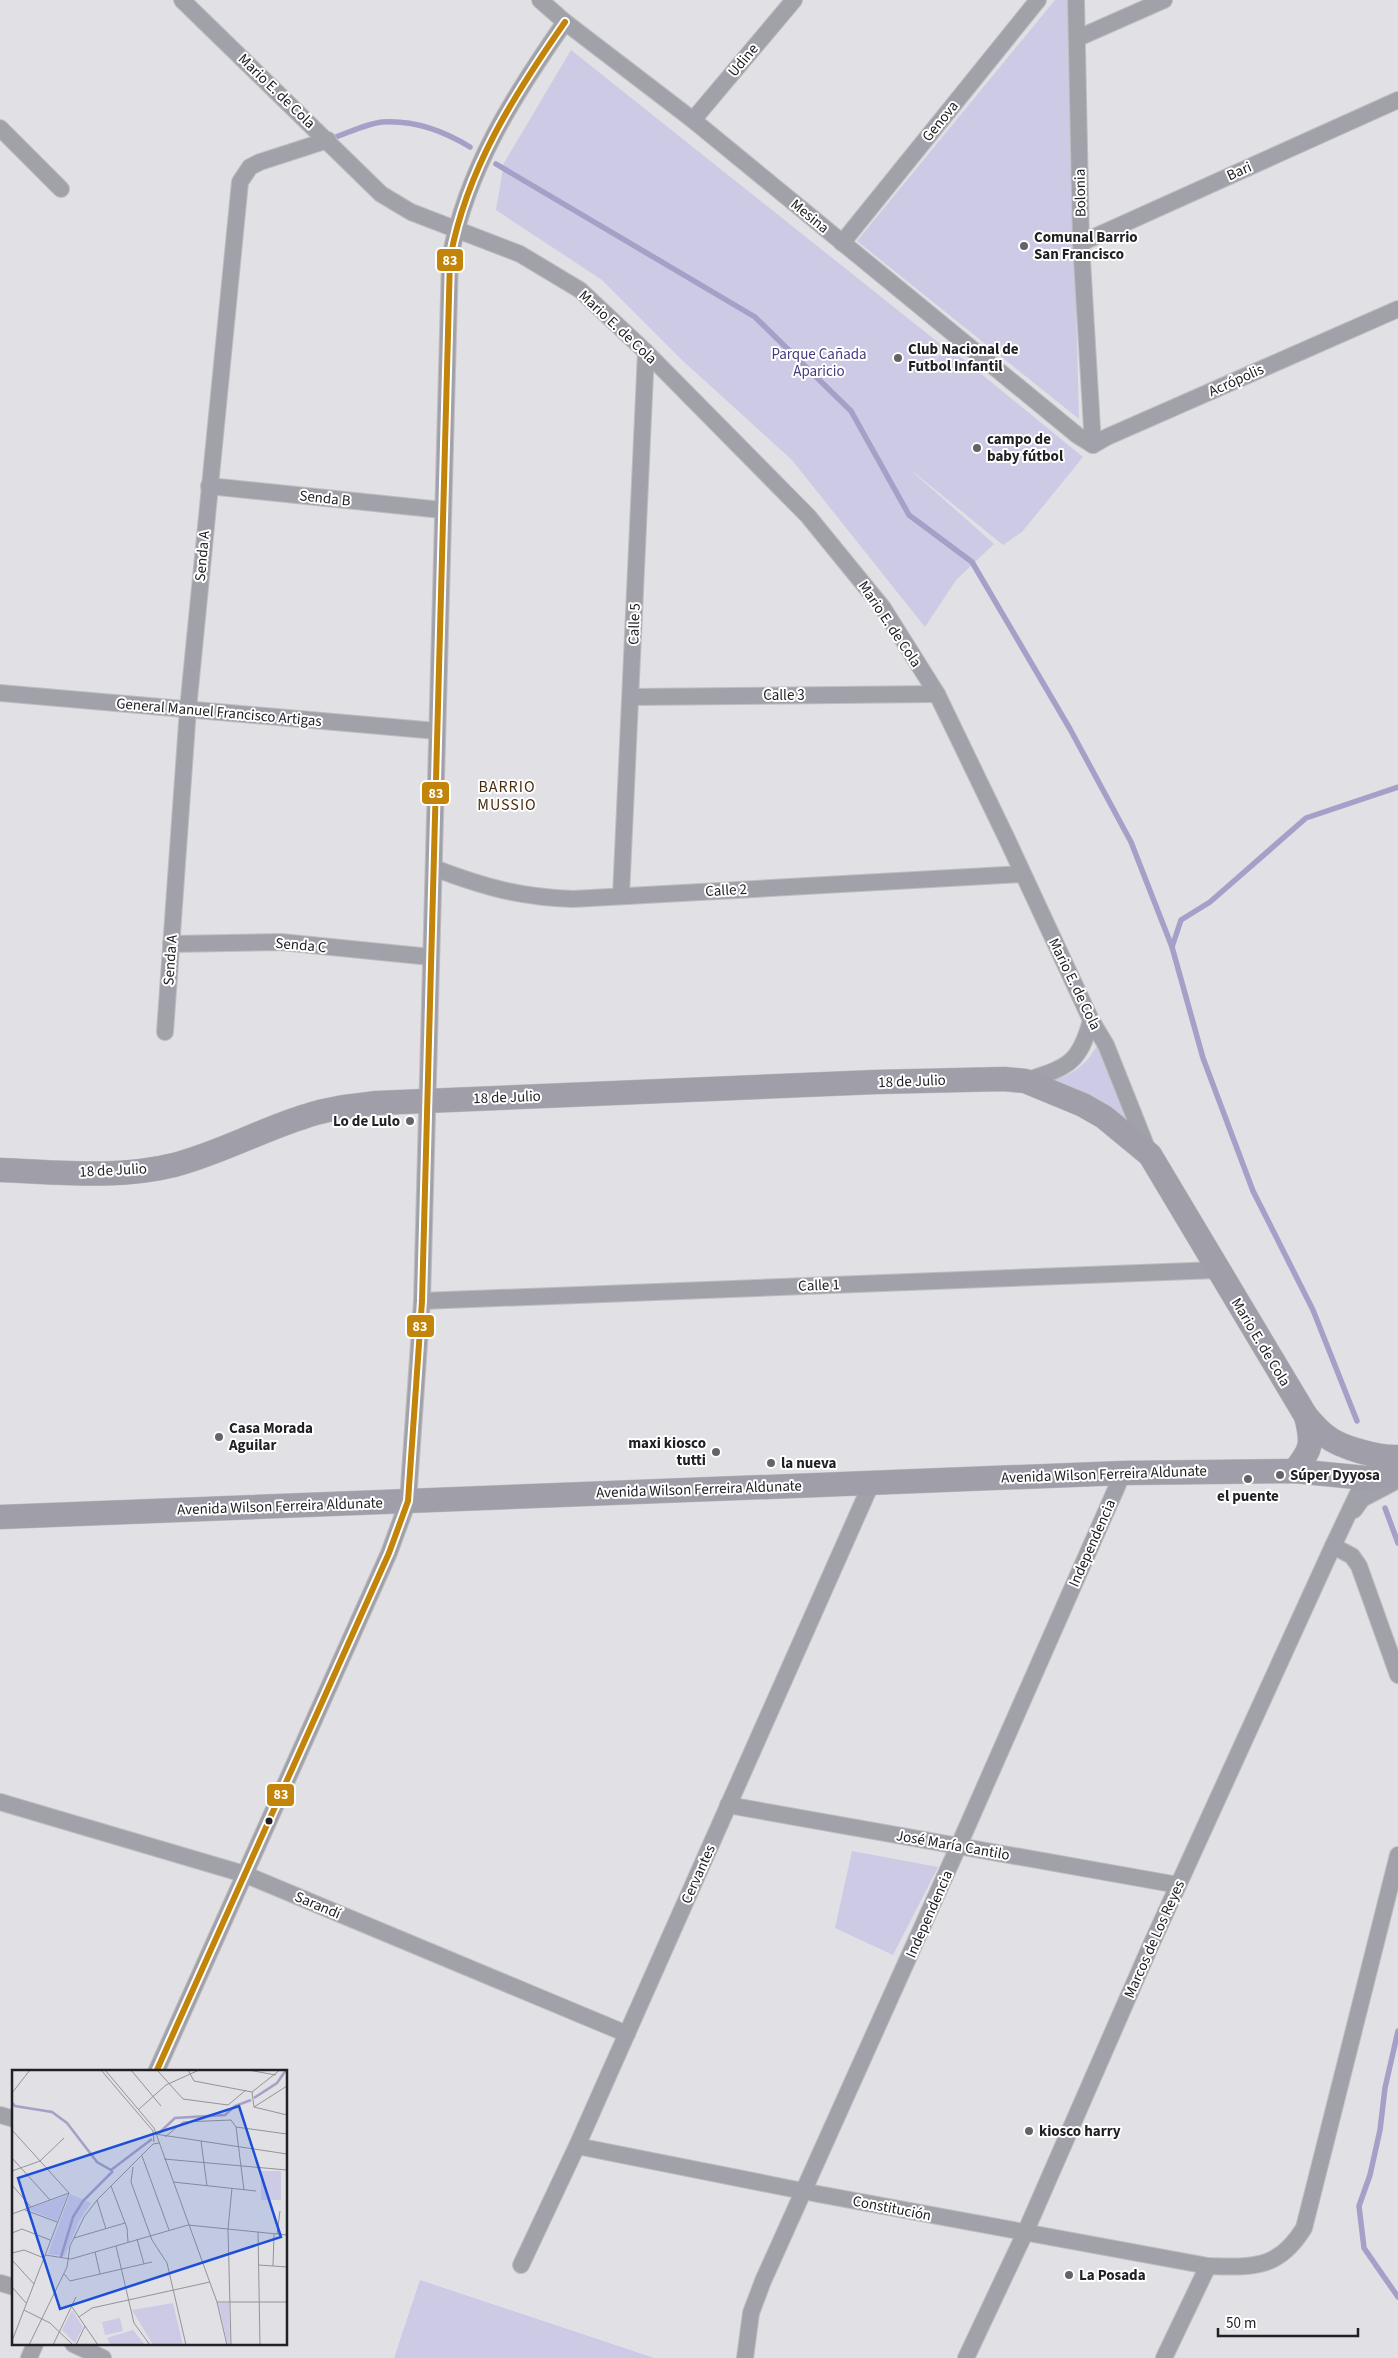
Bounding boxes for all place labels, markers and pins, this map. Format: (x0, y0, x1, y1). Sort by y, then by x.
place label: Comunal Barrio San Francisco (1034, 227, 1138, 265)
marker: Comunal Barrio San Francisco (1018, 240, 1030, 252)
place label: Club Nacional de Futbol Infantil (908, 339, 1019, 377)
marker: Club Nacional de Futbol Infantil (892, 352, 904, 364)
place label: campo de baby fútbol (987, 429, 1064, 467)
marker: campo de baby fútbol (971, 442, 983, 454)
place label: Lo de Lulo (333, 1111, 400, 1132)
marker: Lo de Lulo (404, 1115, 416, 1127)
place label: Casa Morada Aguilar (228, 1418, 313, 1456)
marker: Casa Morada Aguilar (213, 1431, 225, 1443)
place label: maxi kiosco tutti (628, 1433, 706, 1471)
marker: maxi kiosco tutti (710, 1446, 722, 1458)
place label: la nueva (781, 1453, 837, 1474)
marker: la nueva (765, 1457, 777, 1469)
place label: Súper Dyyosa (1290, 1465, 1380, 1486)
marker: Súper Dyyosa (1274, 1469, 1286, 1481)
marker: el puente (1242, 1473, 1254, 1485)
place label: el puente (1217, 1486, 1279, 1507)
unlabelled marker (264, 1816, 274, 1826)
place label: kiosco harry (1039, 2121, 1121, 2142)
marker: kiosco harry (1023, 2125, 1035, 2137)
place label: La Posada (1079, 2265, 1146, 2286)
marker: La Posada (1063, 2269, 1075, 2281)

